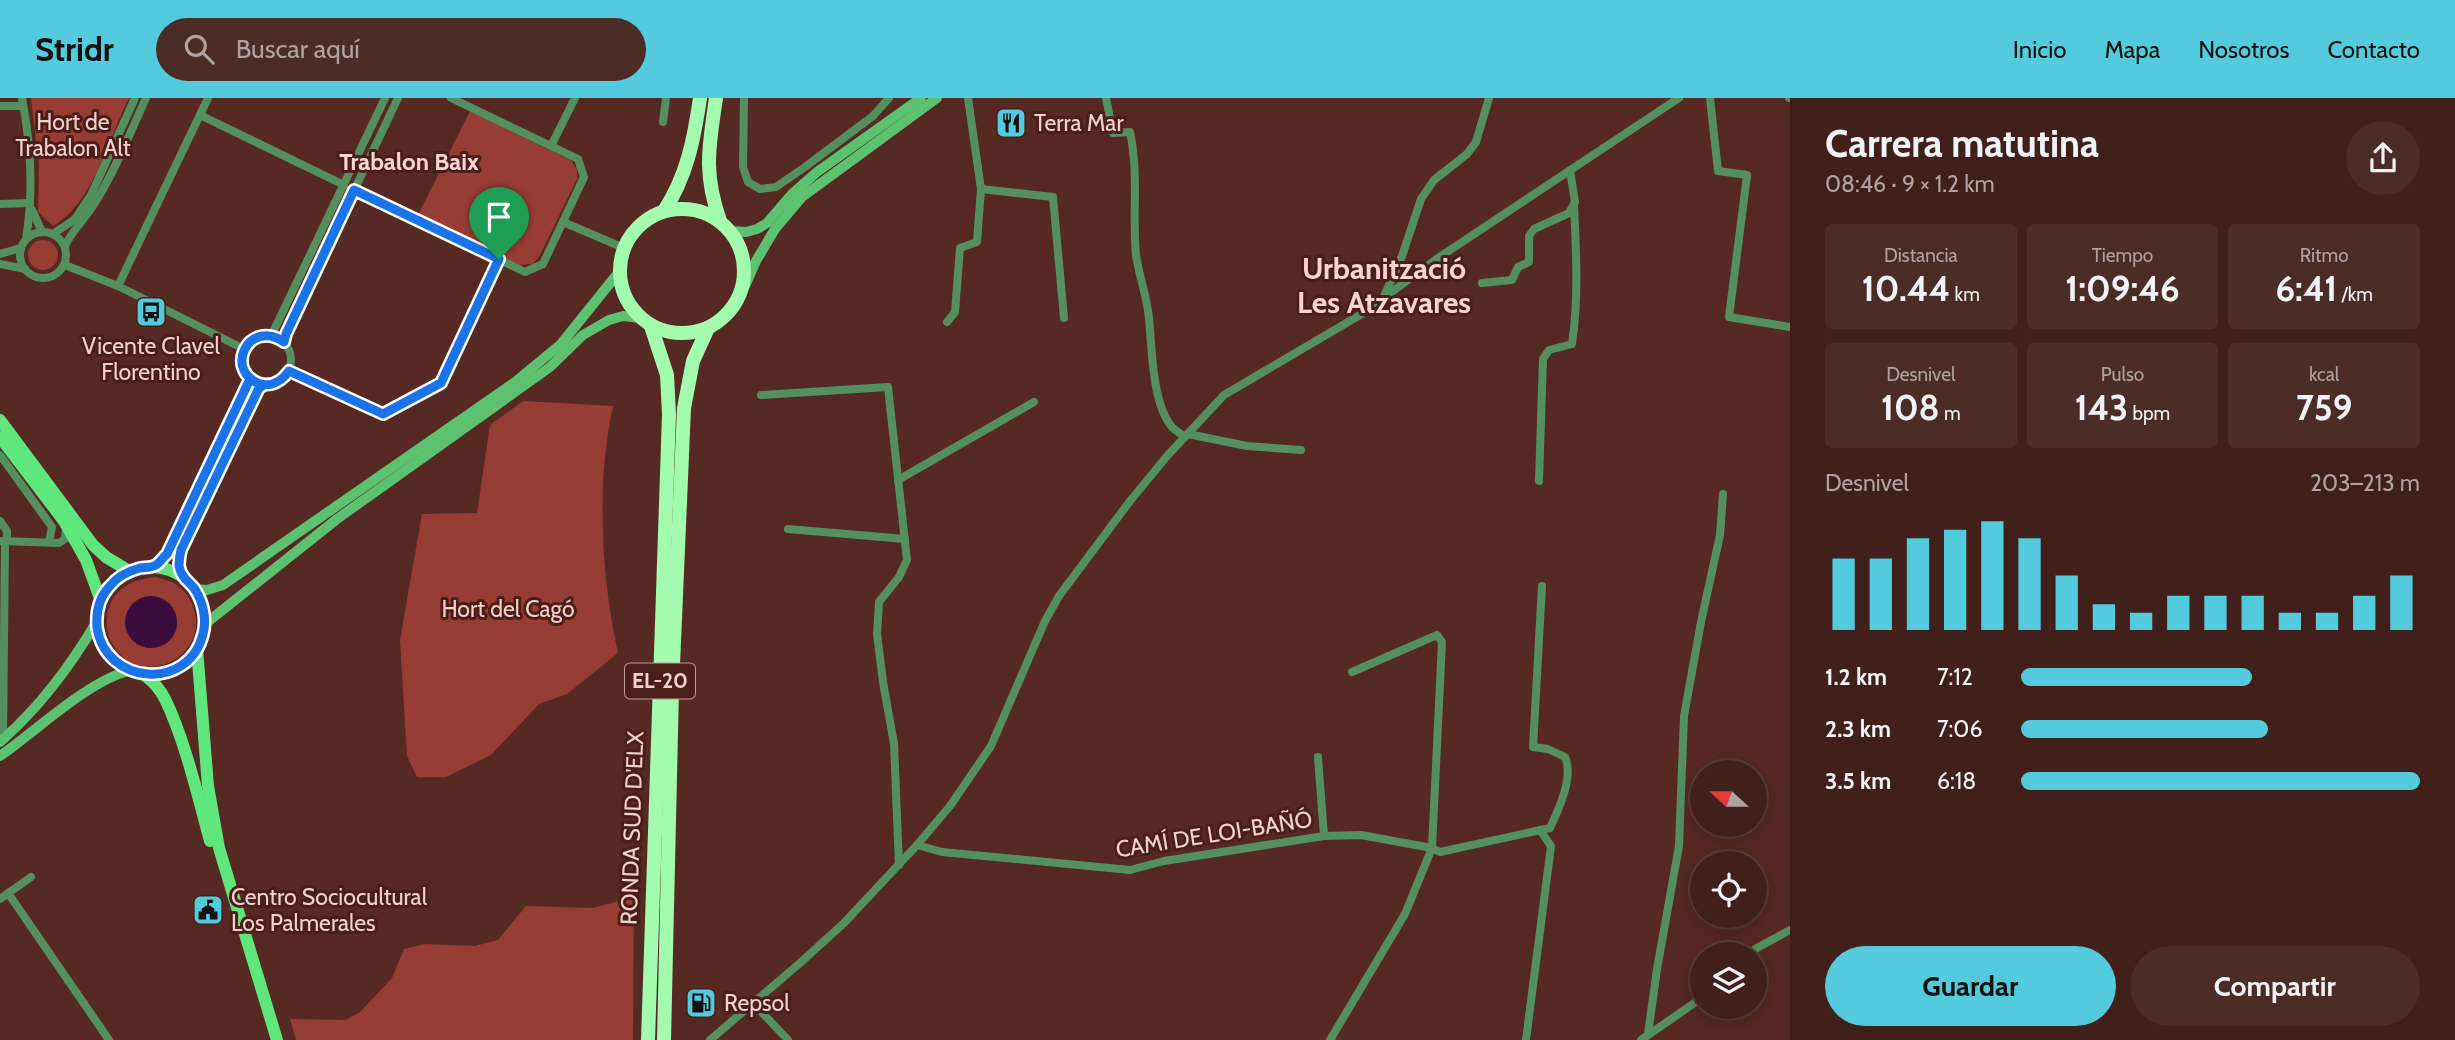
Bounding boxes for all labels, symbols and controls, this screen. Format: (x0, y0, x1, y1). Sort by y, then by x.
search box (156, 18, 646, 81)
text: Stridr (35, 29, 114, 69)
icon: search (180, 30, 218, 68)
text: Buscar aquí (236, 33, 360, 65)
text: Inicio (2013, 35, 2066, 64)
text: Mapa (2104, 35, 2160, 64)
text: Nosotros (2198, 35, 2289, 64)
text: Contacto (2327, 35, 2420, 64)
restaurant icon: Terra Mar (994, 106, 1028, 140)
park label: Hort de Trabalon Alt (15, 108, 131, 162)
place label: Terra Mar (1034, 109, 1124, 137)
text: Carrera matutina (1825, 120, 2099, 167)
button: share (2346, 121, 2420, 195)
district label: Trabalon Baix (339, 147, 479, 176)
text: 08:46 · 9 × 1.2 km (1825, 170, 1995, 198)
pin (469, 187, 529, 259)
icon: arrive (480, 198, 518, 236)
text: Distancia (1884, 244, 1958, 267)
text: Tiempo (2092, 244, 2153, 267)
text: Ritmo (2300, 244, 2349, 267)
district label: Urbanització Les Atzavares (1297, 250, 1471, 321)
text: 10.44 (1862, 267, 1950, 310)
text: 1:09:46 (2065, 267, 2180, 310)
text: 6:41 (2275, 267, 2337, 310)
text: km (1950, 283, 1980, 306)
text: /km (2337, 283, 2373, 306)
bus stop icon: Vicente Clavel Florentino (134, 295, 168, 329)
place label: Vicente Clavel Florentino (82, 332, 220, 386)
text: Desnivel (1886, 363, 1956, 386)
text: Pulso (2101, 363, 2144, 386)
text: kcal (2309, 363, 2339, 386)
text: 108 (1881, 386, 1940, 429)
text: 143 (2075, 386, 2128, 429)
text: 759 (2296, 386, 2352, 429)
text: m (1940, 402, 1961, 425)
text: bpm (2128, 402, 2170, 425)
text: Desnivel (1825, 469, 1909, 497)
text: 203–213 m (2310, 469, 2420, 497)
park label: Hort del Cagó (441, 595, 575, 623)
text: 1.2 km (1825, 663, 1887, 691)
text: 7:12 (1937, 663, 1973, 691)
road number: EL-20 (625, 664, 695, 698)
text: 2.3 km (1825, 715, 1891, 743)
text: 7:06 (1937, 715, 1982, 743)
street label: RONDA SUD D'ELX (615, 730, 649, 925)
north arrow (1690, 760, 1768, 836)
map controls (1690, 760, 1767, 1019)
text: 3.5 km (1825, 767, 1891, 795)
text: 6:18 (1937, 767, 1976, 795)
street label: CAMÍ DE LOI-BAÑÓ (1114, 804, 1314, 863)
button: locate (1690, 851, 1767, 928)
place label: Centro Sociocultural Los Palmerales (231, 883, 428, 937)
public building icon: Centro Sociocultural Los Palmerales (191, 893, 225, 927)
button: layers (1690, 942, 1767, 1019)
button: Guardar (1825, 946, 2116, 1026)
button: Compartir (2130, 946, 2420, 1026)
fuel station icon: Repsol (684, 986, 718, 1020)
place label: Repsol (724, 989, 790, 1017)

